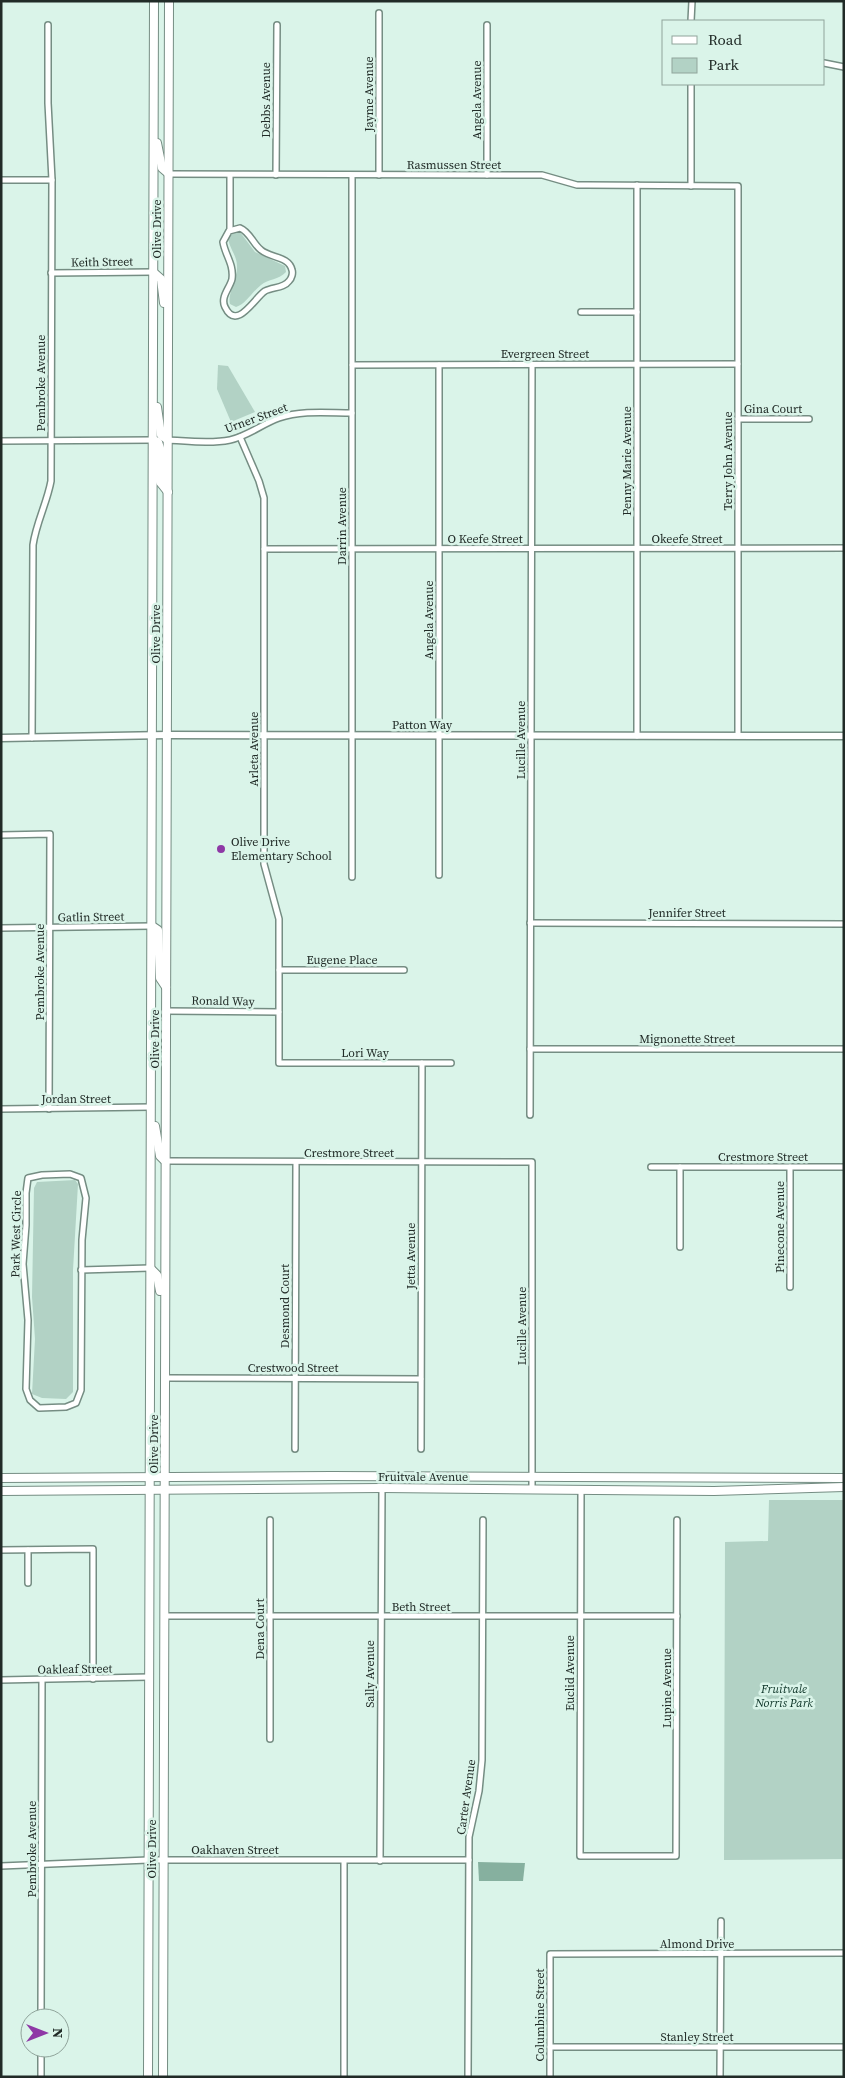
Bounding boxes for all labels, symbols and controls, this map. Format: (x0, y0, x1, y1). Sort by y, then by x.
legend (662, 20, 825, 85)
text: Road (708, 29, 742, 50)
text: Park (708, 54, 740, 75)
street label: Jayme Avenue (361, 56, 377, 133)
street label: Angela Avenue (469, 60, 485, 140)
street label: Debbs Avenue (258, 62, 274, 138)
street label: Rasmussen Street (407, 157, 501, 173)
street label: Olive Drive (149, 199, 165, 259)
street label: Keith Street (71, 253, 133, 271)
street label: Pembroke Avenue (33, 335, 49, 431)
street label: Evergreen Street (501, 346, 589, 362)
street label: Urner Street (222, 399, 290, 437)
street label: Gina Court (744, 401, 802, 417)
street label: Penny Marie Avenue (619, 406, 635, 516)
street label: Terry John Avenue (720, 411, 736, 511)
street label: Darrin Avenue (334, 487, 350, 565)
street label: O Keefe Street (447, 531, 523, 547)
street label: Okeefe Street (652, 531, 723, 547)
street label: Angela Avenue (421, 580, 437, 660)
street label: Olive Drive (148, 604, 164, 664)
street label: Lucille Avenue (513, 701, 529, 779)
street label: Arleta Avenue (246, 712, 262, 786)
street label: Patton Way (392, 717, 453, 733)
place label: Olive Drive Elementary School (231, 834, 332, 864)
marker: Olive Drive Elementary School (215, 843, 227, 855)
street label: Jennifer Street (647, 905, 726, 921)
street label: Gatlin Street (58, 908, 124, 926)
street label: Pembroke Avenue (32, 924, 48, 1020)
street label: Eugene Place (306, 952, 378, 968)
street label: Ronald Way (191, 992, 256, 1010)
street label: Olive Drive (147, 1009, 163, 1069)
street label: Mignonette Street (639, 1031, 735, 1047)
street label: Lori Way (341, 1045, 390, 1061)
street label: Jordan Street (40, 1091, 111, 1107)
street label: Crestmore Street (304, 1145, 394, 1161)
street label: Crestmore Street (718, 1149, 808, 1165)
street label: Pinecone Avenue (772, 1181, 788, 1273)
street label: Park West Circle (7, 1190, 25, 1278)
street label: Jetta Avenue (403, 1223, 419, 1290)
street label: Desmond Court (277, 1264, 293, 1348)
street label: Lucille Avenue (514, 1287, 530, 1365)
street label: Crestwood Street (248, 1360, 338, 1376)
street label: Olive Drive (146, 1414, 162, 1474)
street label: Fruitvale Avenue (378, 1469, 468, 1485)
street label: Dena Court (252, 1598, 268, 1660)
street label: Beth Street (392, 1599, 450, 1615)
street label: Euclid Avenue (562, 1635, 578, 1711)
street label: Sally Avenue (362, 1640, 378, 1708)
street label: Lupine Avenue (659, 1648, 675, 1728)
street label: Oakleaf Street (37, 1660, 113, 1678)
park label: Fruitvale Norris Park (754, 1681, 813, 1711)
street label: Carter Avenue (453, 1758, 479, 1836)
street label: Pembroke Avenue (24, 1801, 40, 1897)
street label: Olive Drive (144, 1819, 160, 1879)
street label: Oakhaven Street (191, 1842, 279, 1858)
street label: Almond Drive (660, 1936, 734, 1952)
street label: Columbine Street (532, 1968, 548, 2062)
north arrow (20, 2008, 70, 2058)
text: N (48, 2028, 68, 2038)
street label: Stanley Street (661, 2029, 733, 2045)

